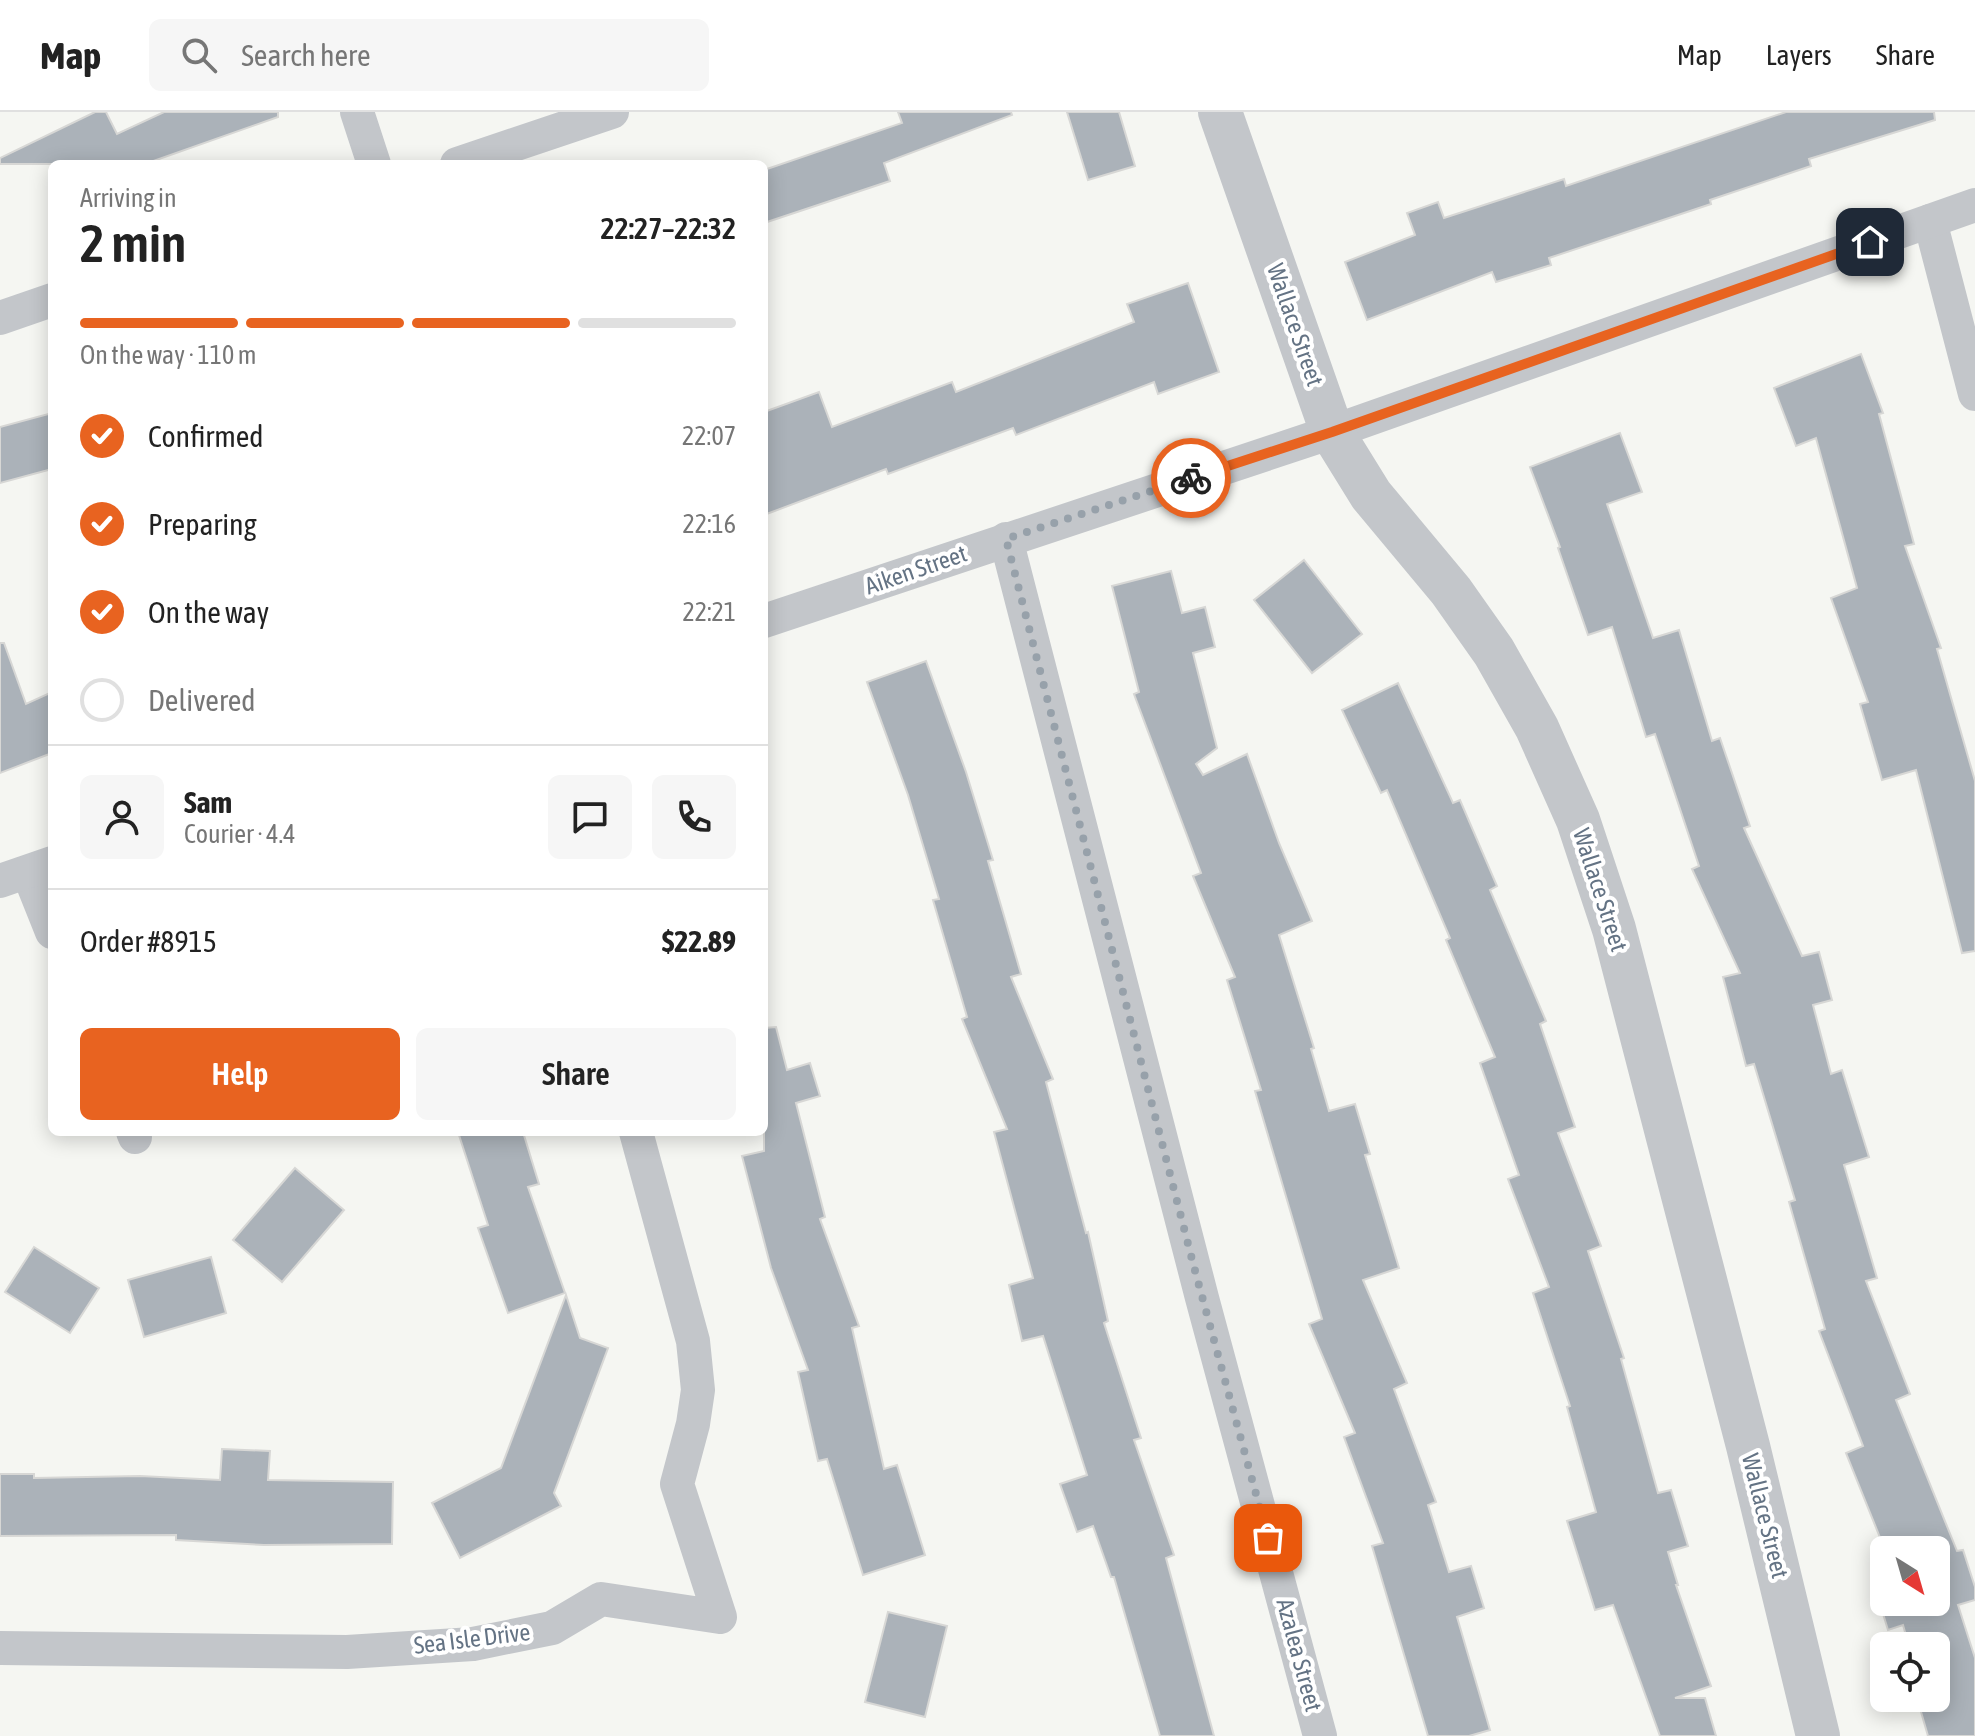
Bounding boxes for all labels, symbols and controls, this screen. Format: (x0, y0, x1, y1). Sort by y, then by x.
search box (149, 19, 709, 91)
icon: search (177, 33, 221, 77)
text: Map (40, 34, 101, 77)
text: Search here (241, 38, 371, 72)
text: Map (1677, 39, 1722, 71)
text: Layers (1766, 39, 1832, 71)
text: Share (1876, 39, 1935, 71)
text: Arriving in (80, 183, 177, 213)
pin (1836, 208, 1904, 276)
text: 22:27–22:32 (601, 211, 736, 245)
text: 2 min (80, 213, 186, 273)
icon: home (1848, 220, 1892, 264)
street label: Wallace Street (1262, 260, 1329, 390)
text: On the way · 110 m (80, 340, 257, 370)
icon: check (80, 414, 124, 458)
text: Confirmed (148, 419, 263, 453)
text: 22:07 (682, 421, 736, 451)
courier (1151, 438, 1231, 518)
icon: bike (1169, 456, 1213, 500)
icon: check (80, 502, 124, 546)
text: Preparing (148, 507, 257, 541)
text: 22:16 (682, 509, 736, 539)
street label: Aiken Street (861, 540, 970, 600)
icon: check (80, 590, 124, 634)
text: On the way (148, 595, 269, 629)
text: 22:21 (682, 597, 736, 627)
text: Delivered (148, 683, 256, 717)
button: person (80, 775, 164, 859)
button: chat (548, 775, 632, 859)
button: phone (652, 775, 736, 859)
text: Sam (184, 785, 232, 819)
text: Courier · 4.4 (184, 819, 295, 849)
street label: Wallace Street (1568, 825, 1633, 955)
text: Order #8915 (80, 924, 217, 958)
text: $22.89 (662, 924, 736, 958)
button: Help (80, 1028, 400, 1120)
button: Share (416, 1028, 736, 1120)
street label: Wallace Street (1737, 1451, 1794, 1581)
pin (1234, 1504, 1302, 1572)
icon: bag (1246, 1516, 1290, 1560)
north arrow (1870, 1536, 1950, 1616)
map controls (1870, 1536, 1950, 1712)
street label: Azalea Street (1271, 1596, 1328, 1714)
street label: Sea Isle Drive (412, 1618, 532, 1659)
button: locate (1870, 1632, 1950, 1712)

